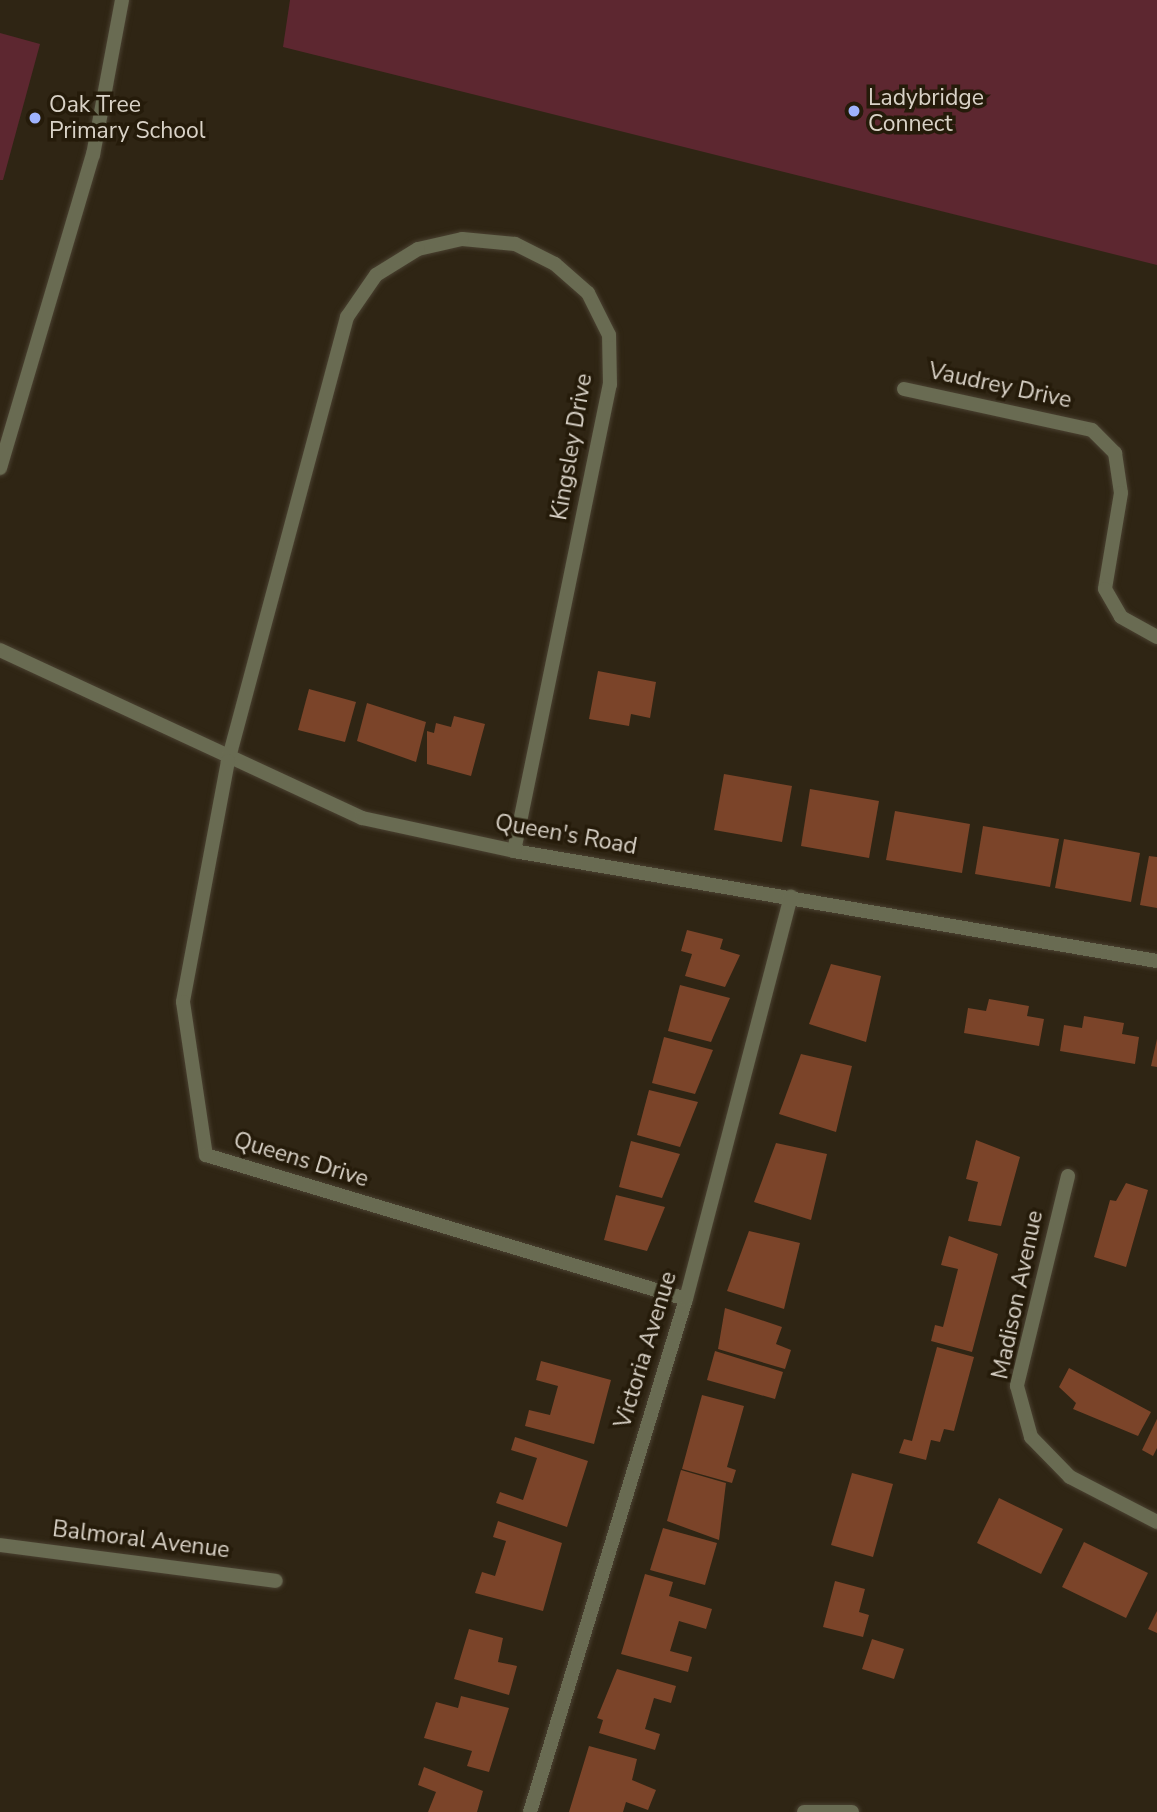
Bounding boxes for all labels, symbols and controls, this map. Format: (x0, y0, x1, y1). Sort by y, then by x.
place label: Ladybridge Connect (868, 84, 984, 138)
place label: Oak Tree Primary School (49, 91, 206, 145)
marker: Ladybridge Connect (846, 103, 862, 119)
marker: Oak Tree Primary School (27, 110, 43, 126)
street label: Vaudrey Drive (926, 357, 1074, 415)
street label: Kingsley Drive (546, 372, 598, 522)
street label: Queen's Road (493, 809, 639, 861)
street label: Queens Drive (230, 1126, 372, 1194)
street label: Madison Avenue (987, 1208, 1049, 1382)
street label: Victoria Avenue (609, 1268, 683, 1432)
street label: Balmoral Avenue (51, 1515, 231, 1565)

